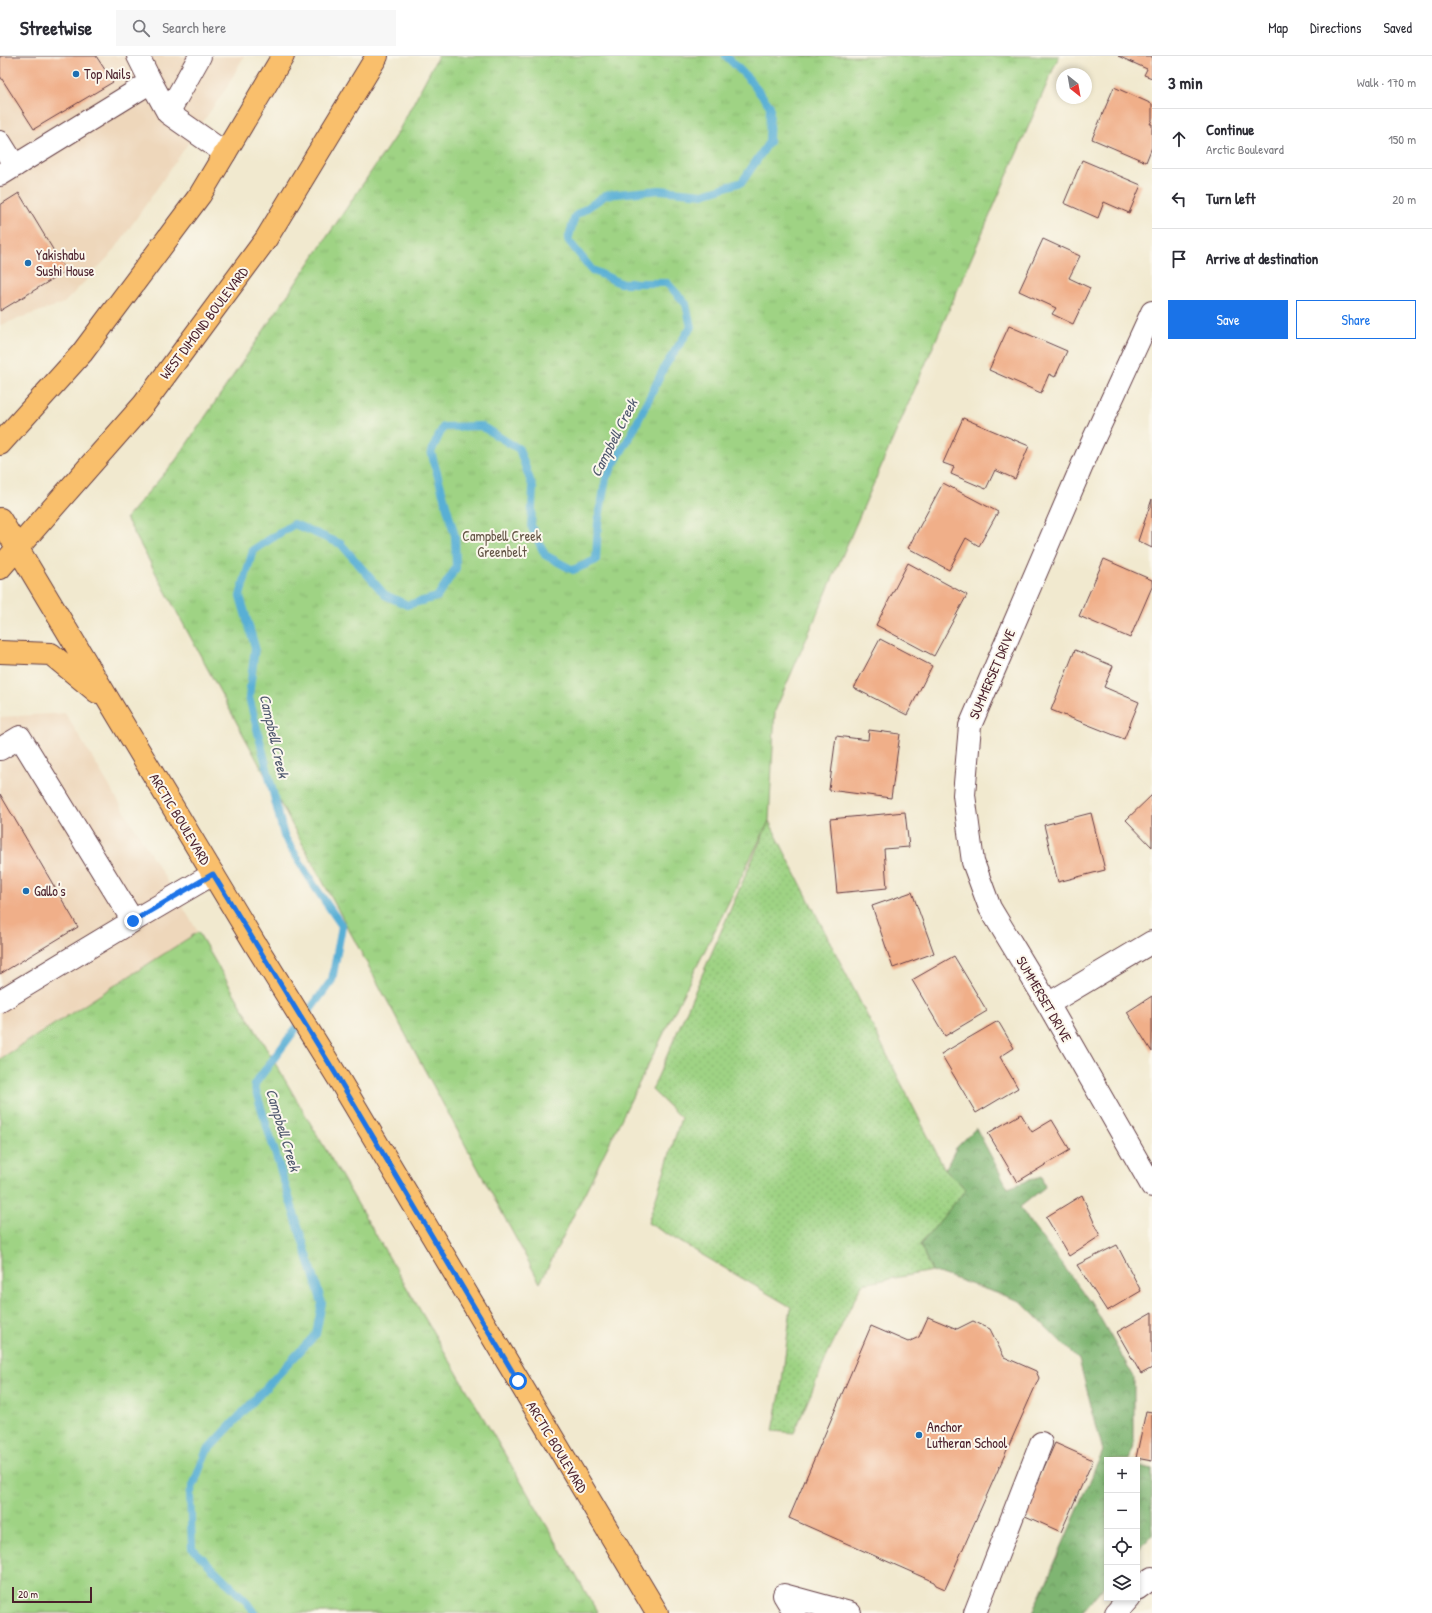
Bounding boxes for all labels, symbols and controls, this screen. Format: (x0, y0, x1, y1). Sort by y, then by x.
search box (116, 10, 396, 46)
text: Streetwise (20, 15, 92, 41)
icon: search (130, 17, 152, 39)
text: Search here (162, 17, 226, 38)
text: Map (1268, 18, 1288, 37)
text: Directions (1310, 18, 1361, 37)
text: Saved (1383, 18, 1412, 37)
place label: Top Nails (84, 64, 131, 84)
north arrow (1056, 68, 1092, 104)
marker: Top Nails (71, 69, 81, 79)
text: 3 min (1168, 71, 1203, 94)
text: Walk · 170 m (1357, 73, 1416, 91)
text: Continue (1206, 119, 1254, 140)
icon: ahead (1168, 128, 1190, 150)
text: 150 m (1388, 130, 1416, 148)
text: Arctic Boulevard (1206, 140, 1284, 158)
icon: left (1168, 188, 1190, 210)
text: Turn left (1206, 188, 1256, 209)
text: 20 m (1392, 190, 1416, 208)
place label: Yakishabu Sushi House (36, 245, 95, 280)
icon: arrive (1168, 248, 1190, 270)
text: Arrive at destination (1206, 248, 1318, 269)
marker: Yakishabu Sushi House (23, 258, 33, 268)
street label: WEST DIMOND BOULEVARD (155, 262, 252, 383)
button: Save (1168, 300, 1288, 339)
button: Share (1296, 300, 1416, 339)
water label: Campbell Creek (585, 394, 643, 480)
park label: Campbell Creek Greenbelt (462, 526, 542, 561)
street label: SUMMERSET DRIVE (964, 626, 1019, 722)
water label: Campbell Creek (255, 692, 295, 781)
street label: ARCTIC BOULEVARD (146, 770, 215, 868)
place label: Gallo's (34, 881, 66, 900)
marker: Gallo's (21, 886, 31, 896)
route end (124, 912, 142, 930)
street label: SUMMERSET DRIVE (1012, 952, 1077, 1045)
water label: Campbell Creek (261, 1086, 306, 1175)
route start (509, 1372, 527, 1390)
street label: ARCTIC BOULEVARD (523, 1398, 592, 1496)
place label: Anchor Lutheran School (927, 1417, 1008, 1452)
marker: Anchor Lutheran School (914, 1430, 924, 1440)
map controls (1104, 1457, 1140, 1601)
button: + (1104, 1457, 1140, 1493)
button: − (1104, 1493, 1140, 1529)
button: locate (1104, 1529, 1140, 1565)
button: layers (1104, 1565, 1140, 1601)
scale bar (12, 1585, 92, 1604)
text: 20 m (18, 1587, 38, 1601)

